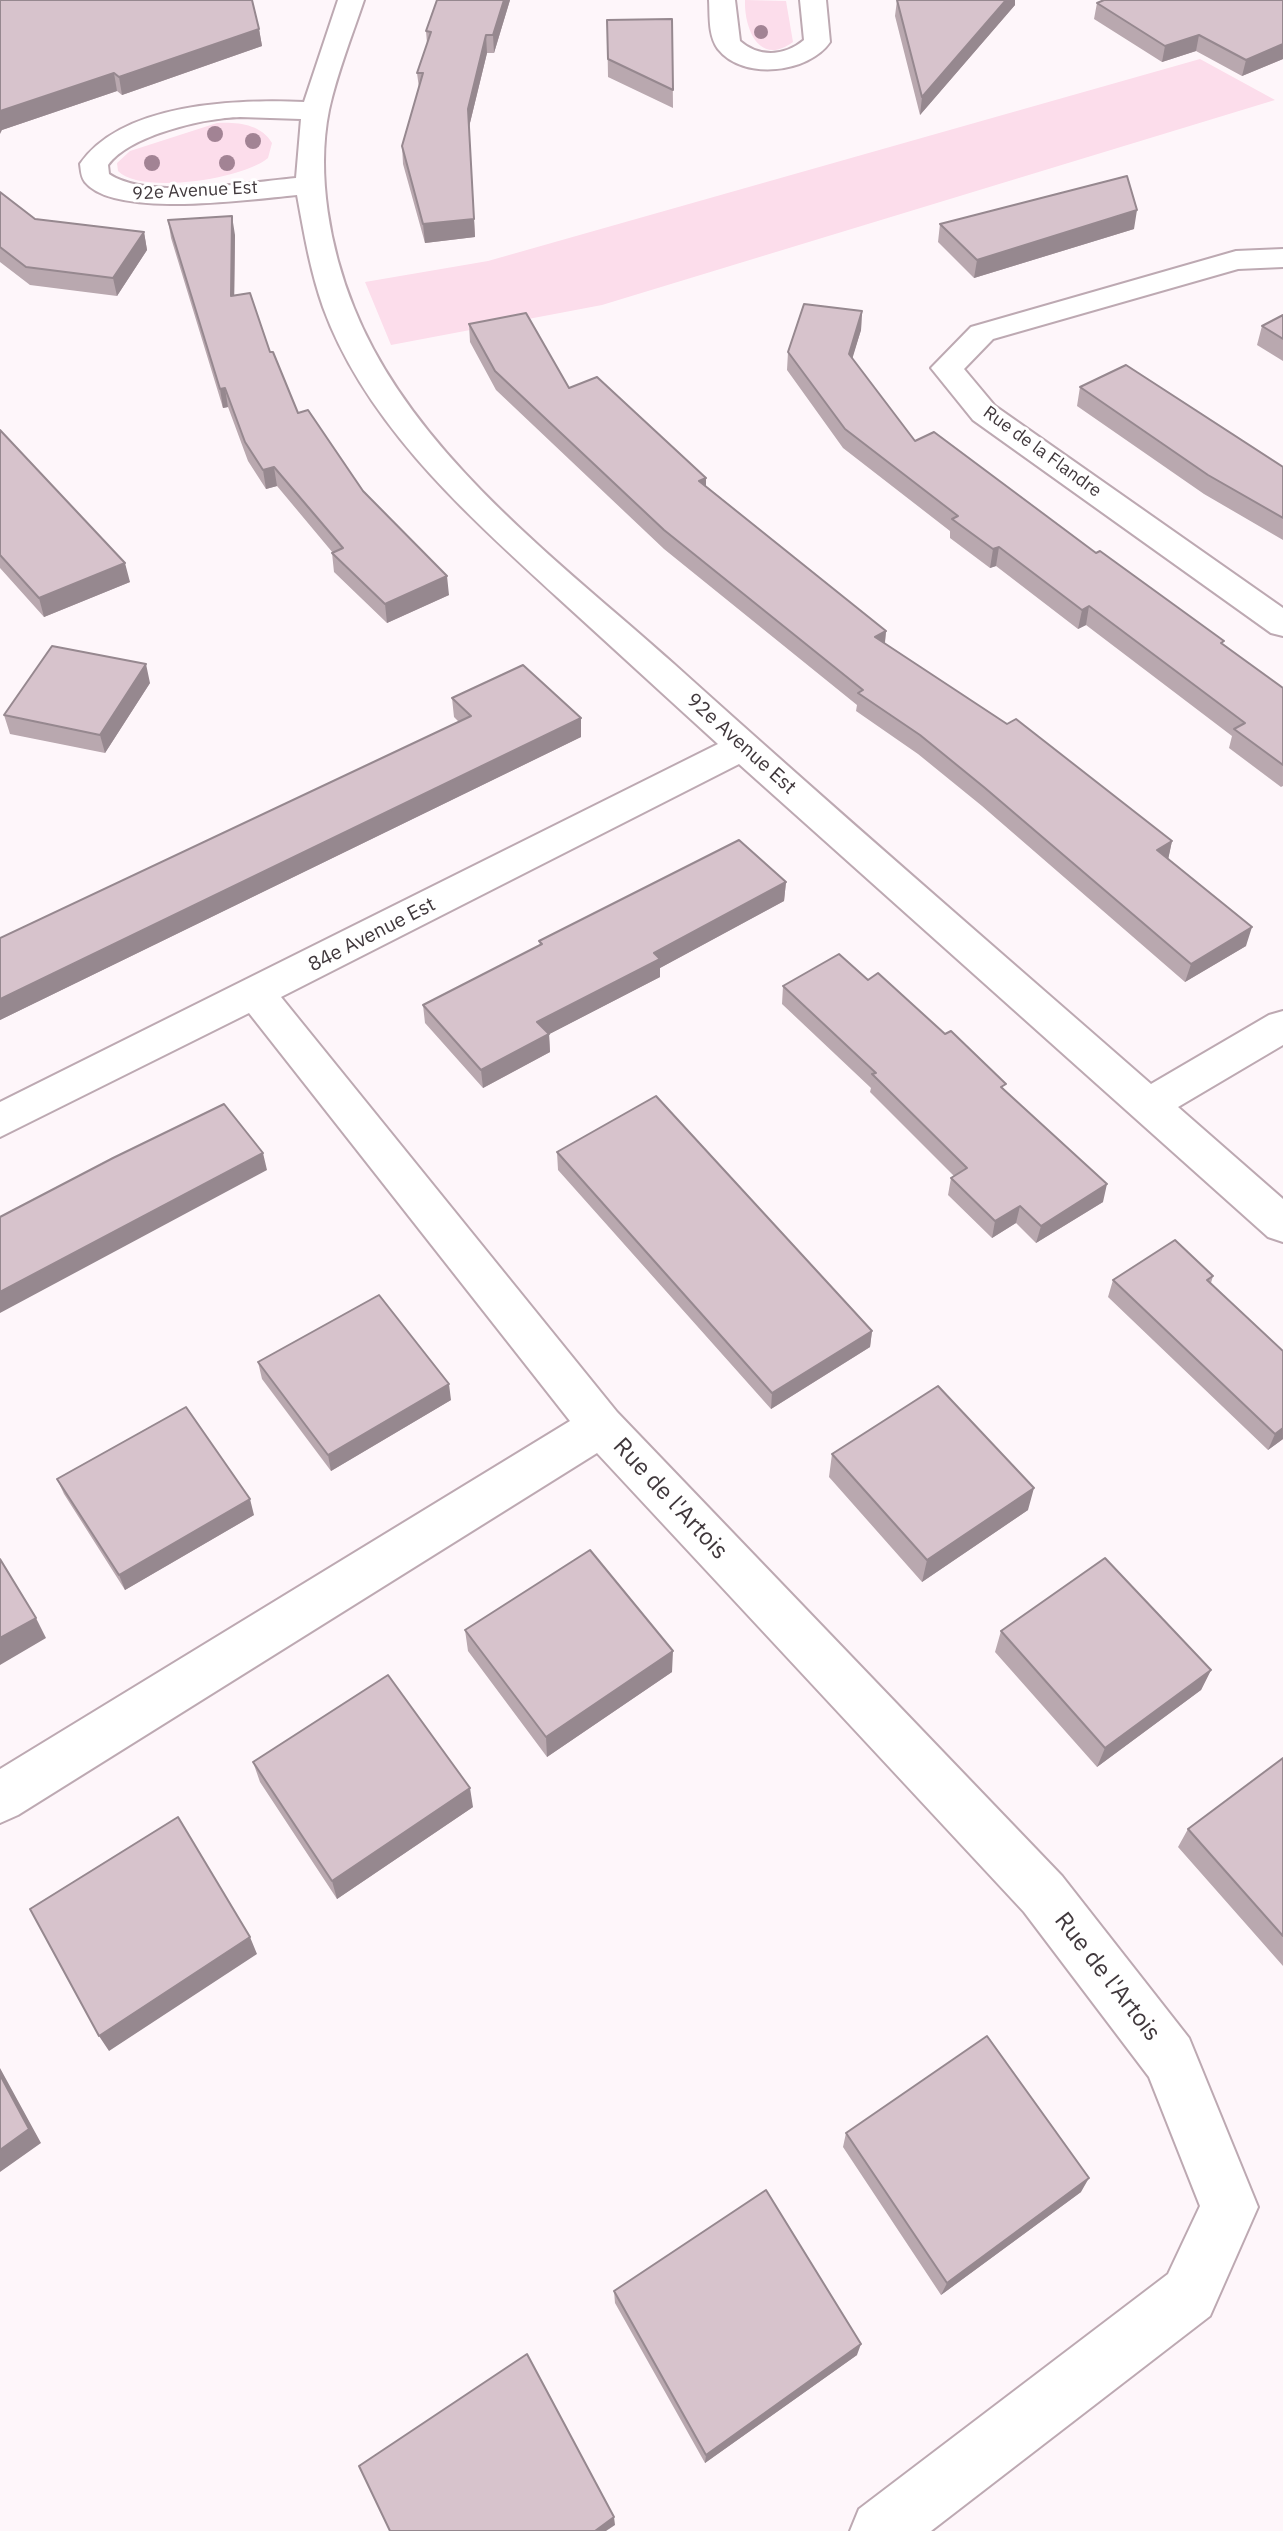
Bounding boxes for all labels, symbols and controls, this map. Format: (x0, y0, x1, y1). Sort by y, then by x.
street label: 92e Avenue Est (132, 177, 258, 205)
street label: Rue de la Flandre (979, 402, 1105, 502)
street label: 92e Avenue Est (681, 688, 801, 800)
street label: 84e Avenue Est (304, 893, 440, 977)
street label: Rue de l'Artois (606, 1432, 734, 1566)
street label: Rue de l'Artois (1048, 1907, 1166, 2047)

